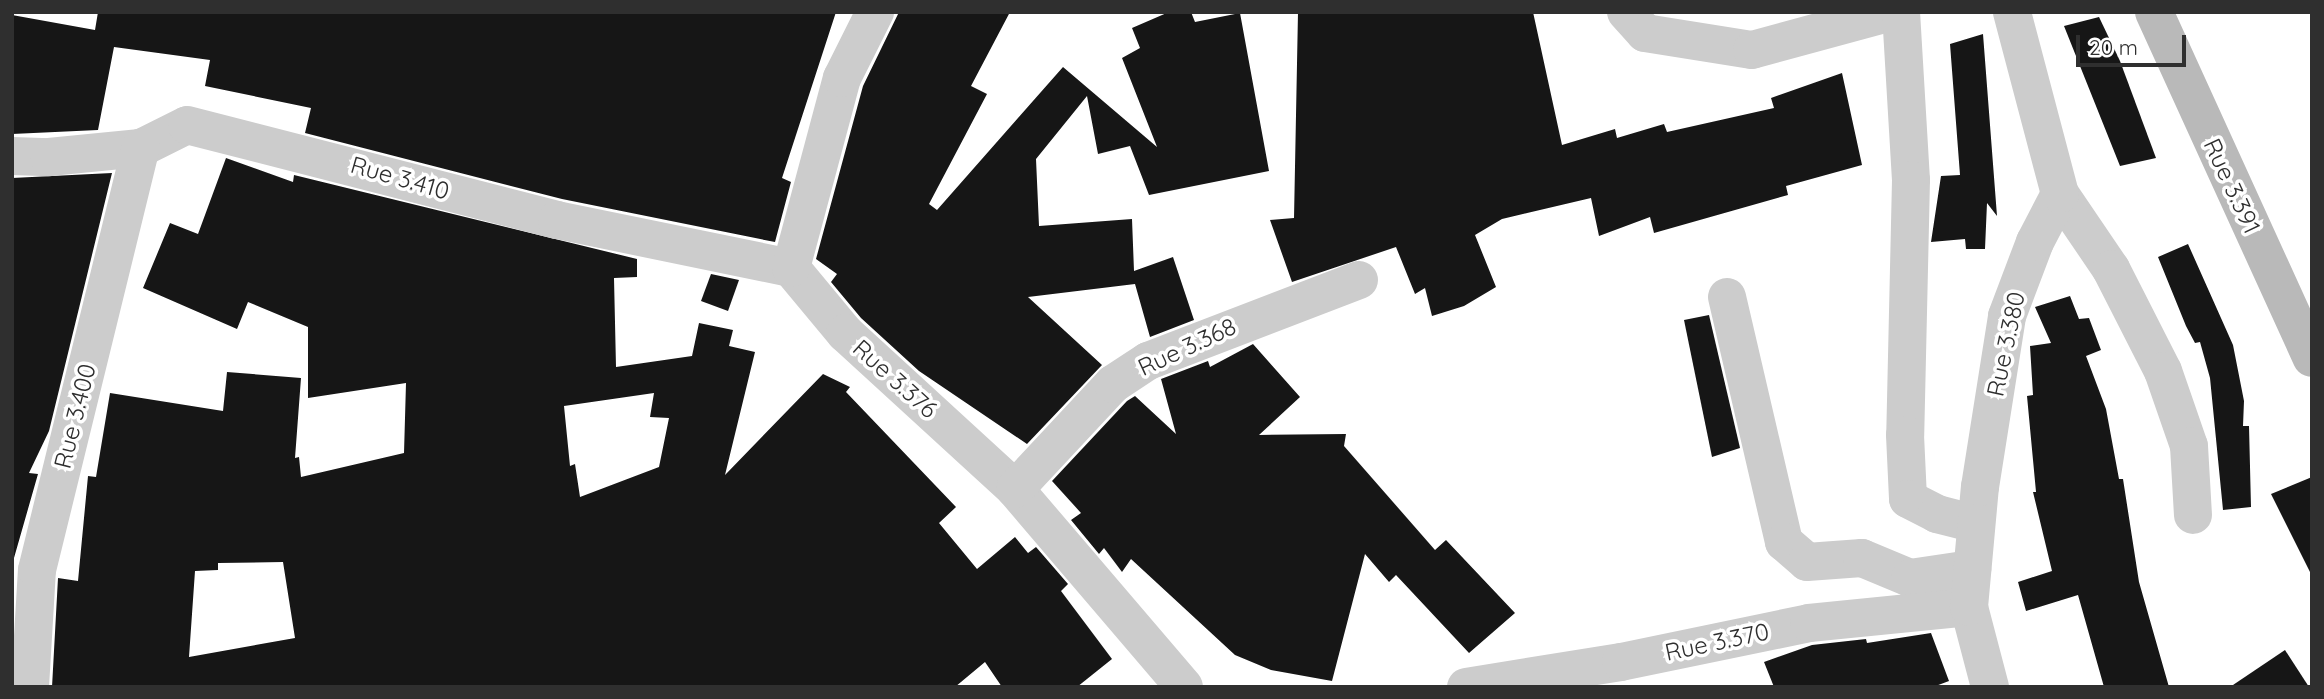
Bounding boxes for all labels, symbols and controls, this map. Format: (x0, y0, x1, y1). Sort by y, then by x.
scale bar (2079, 21, 2189, 65)
text: 20 m (2089, 34, 2138, 60)
street label: Rue 3.391 (2197, 134, 2267, 238)
street label: Rue 3.410 (347, 150, 453, 206)
street label: Rue 3.380 (1981, 289, 2031, 399)
street label: Rue 3.368 (1133, 312, 1241, 382)
street label: Rue 3.376 (847, 334, 943, 424)
street label: Rue 3.400 (48, 361, 102, 471)
street label: Rue 3.370 (1662, 617, 1772, 667)

